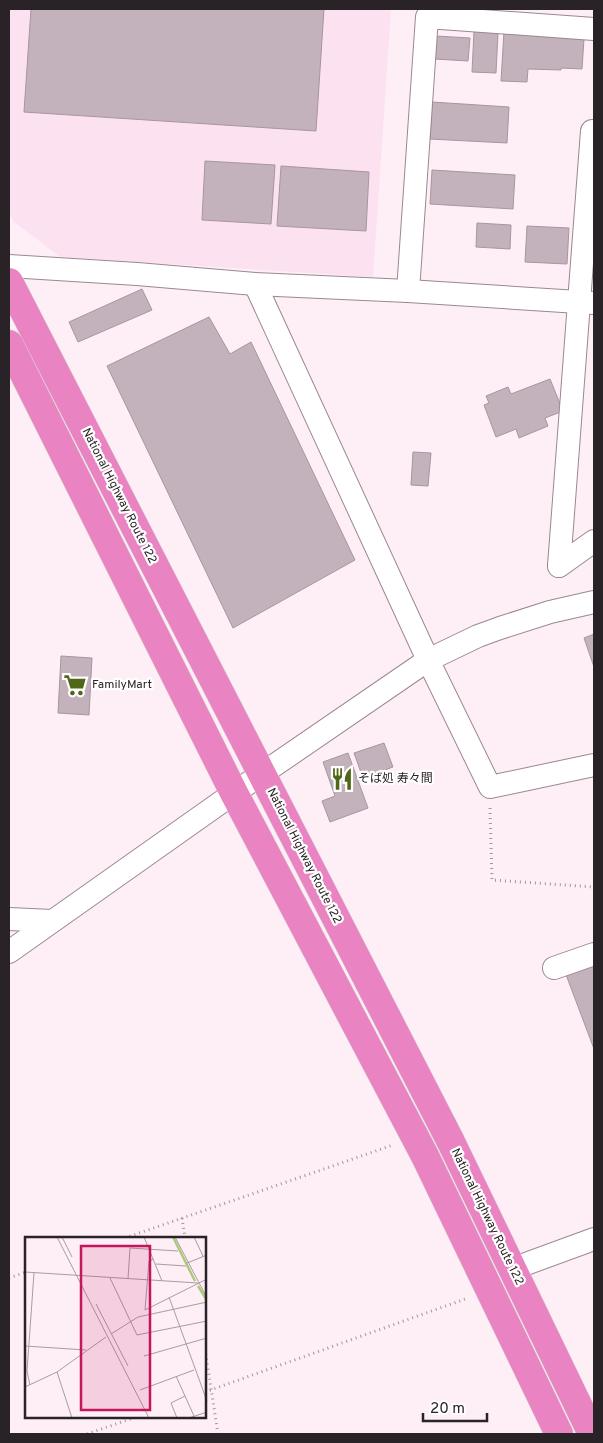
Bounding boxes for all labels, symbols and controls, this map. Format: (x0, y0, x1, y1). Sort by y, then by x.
street label: National Highway Route 122 (78, 426, 160, 566)
supermarket icon: FamilyMart (62, 672, 88, 698)
place label: FamilyMart (92, 677, 152, 693)
restaurant icon: そば処 寿々間 (329, 766, 355, 792)
place label: そば処 寿々間 (358, 771, 433, 787)
street label: National Highway Route 122 (263, 786, 345, 926)
street label: National Highway Route 122 (447, 1146, 527, 1288)
inset map (25, 1237, 206, 1418)
scale bar (423, 1390, 487, 1422)
text: 20 m (430, 1400, 465, 1419)

